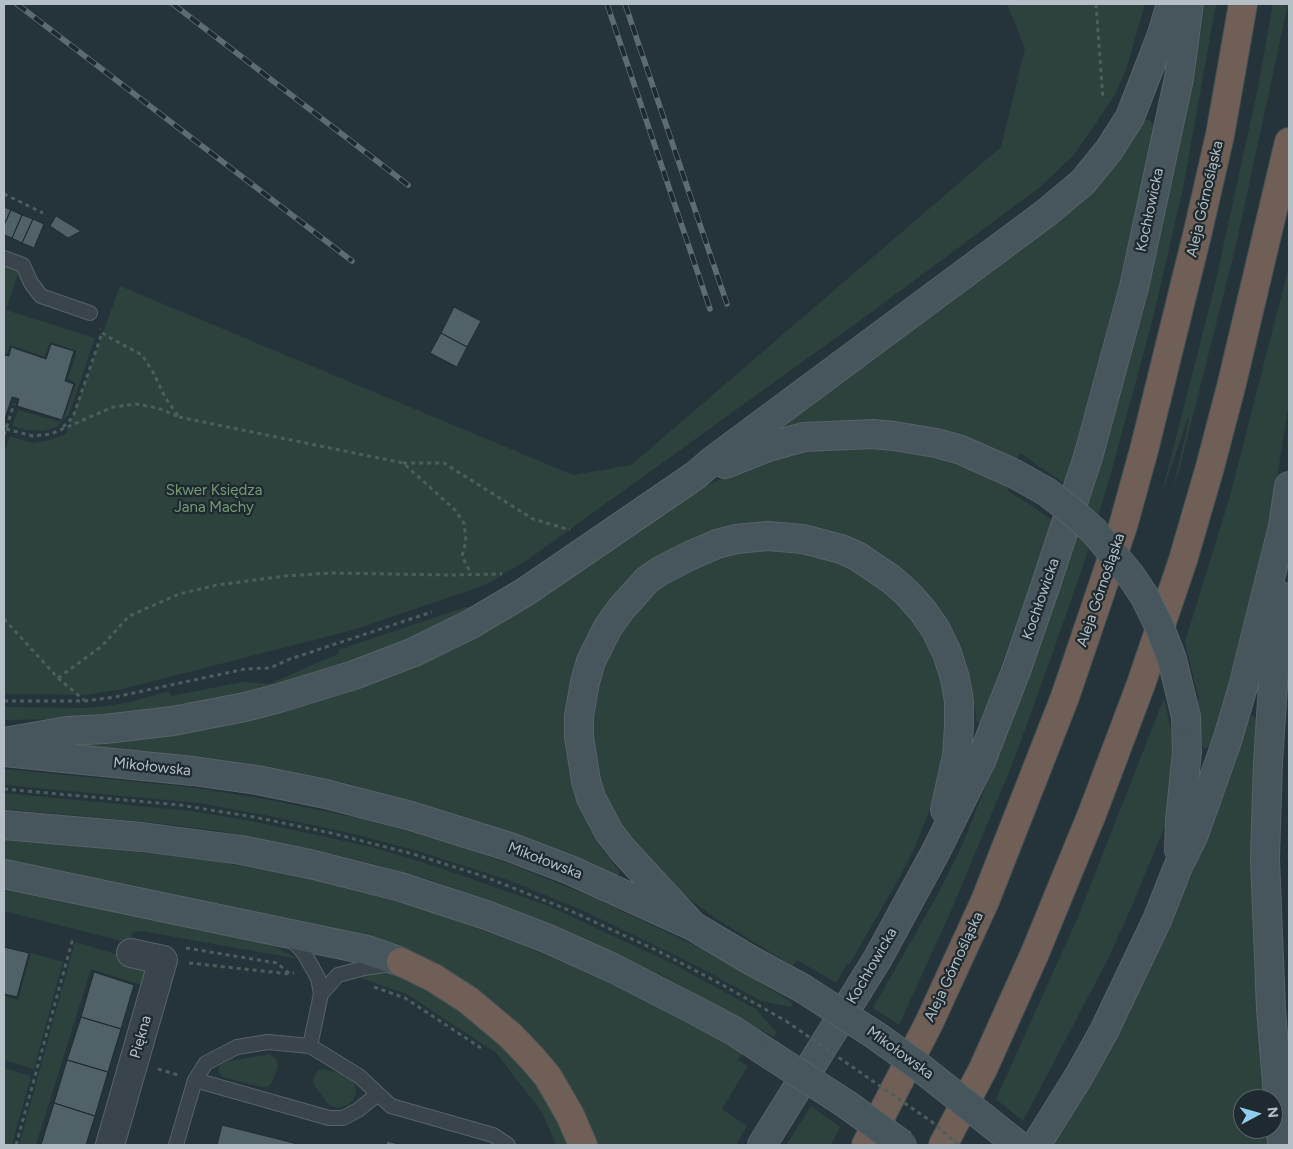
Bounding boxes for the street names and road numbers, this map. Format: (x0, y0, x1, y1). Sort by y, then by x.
street label: Aleja Górnośląska (1183, 139, 1227, 259)
street label: Kochłowicka (1132, 167, 1168, 253)
street label: Aleja Górnośląska (1073, 531, 1129, 649)
street label: Kochłowicka (1019, 556, 1063, 642)
street label: Mikołowska (112, 754, 192, 780)
street label: Mikołowska (505, 839, 585, 883)
street label: Aleja Górnośląska (921, 909, 987, 1025)
street label: Kochłowicka (843, 925, 901, 1007)
street label: Piękna (126, 1014, 156, 1060)
street label: Mikołowska (863, 1023, 937, 1083)

